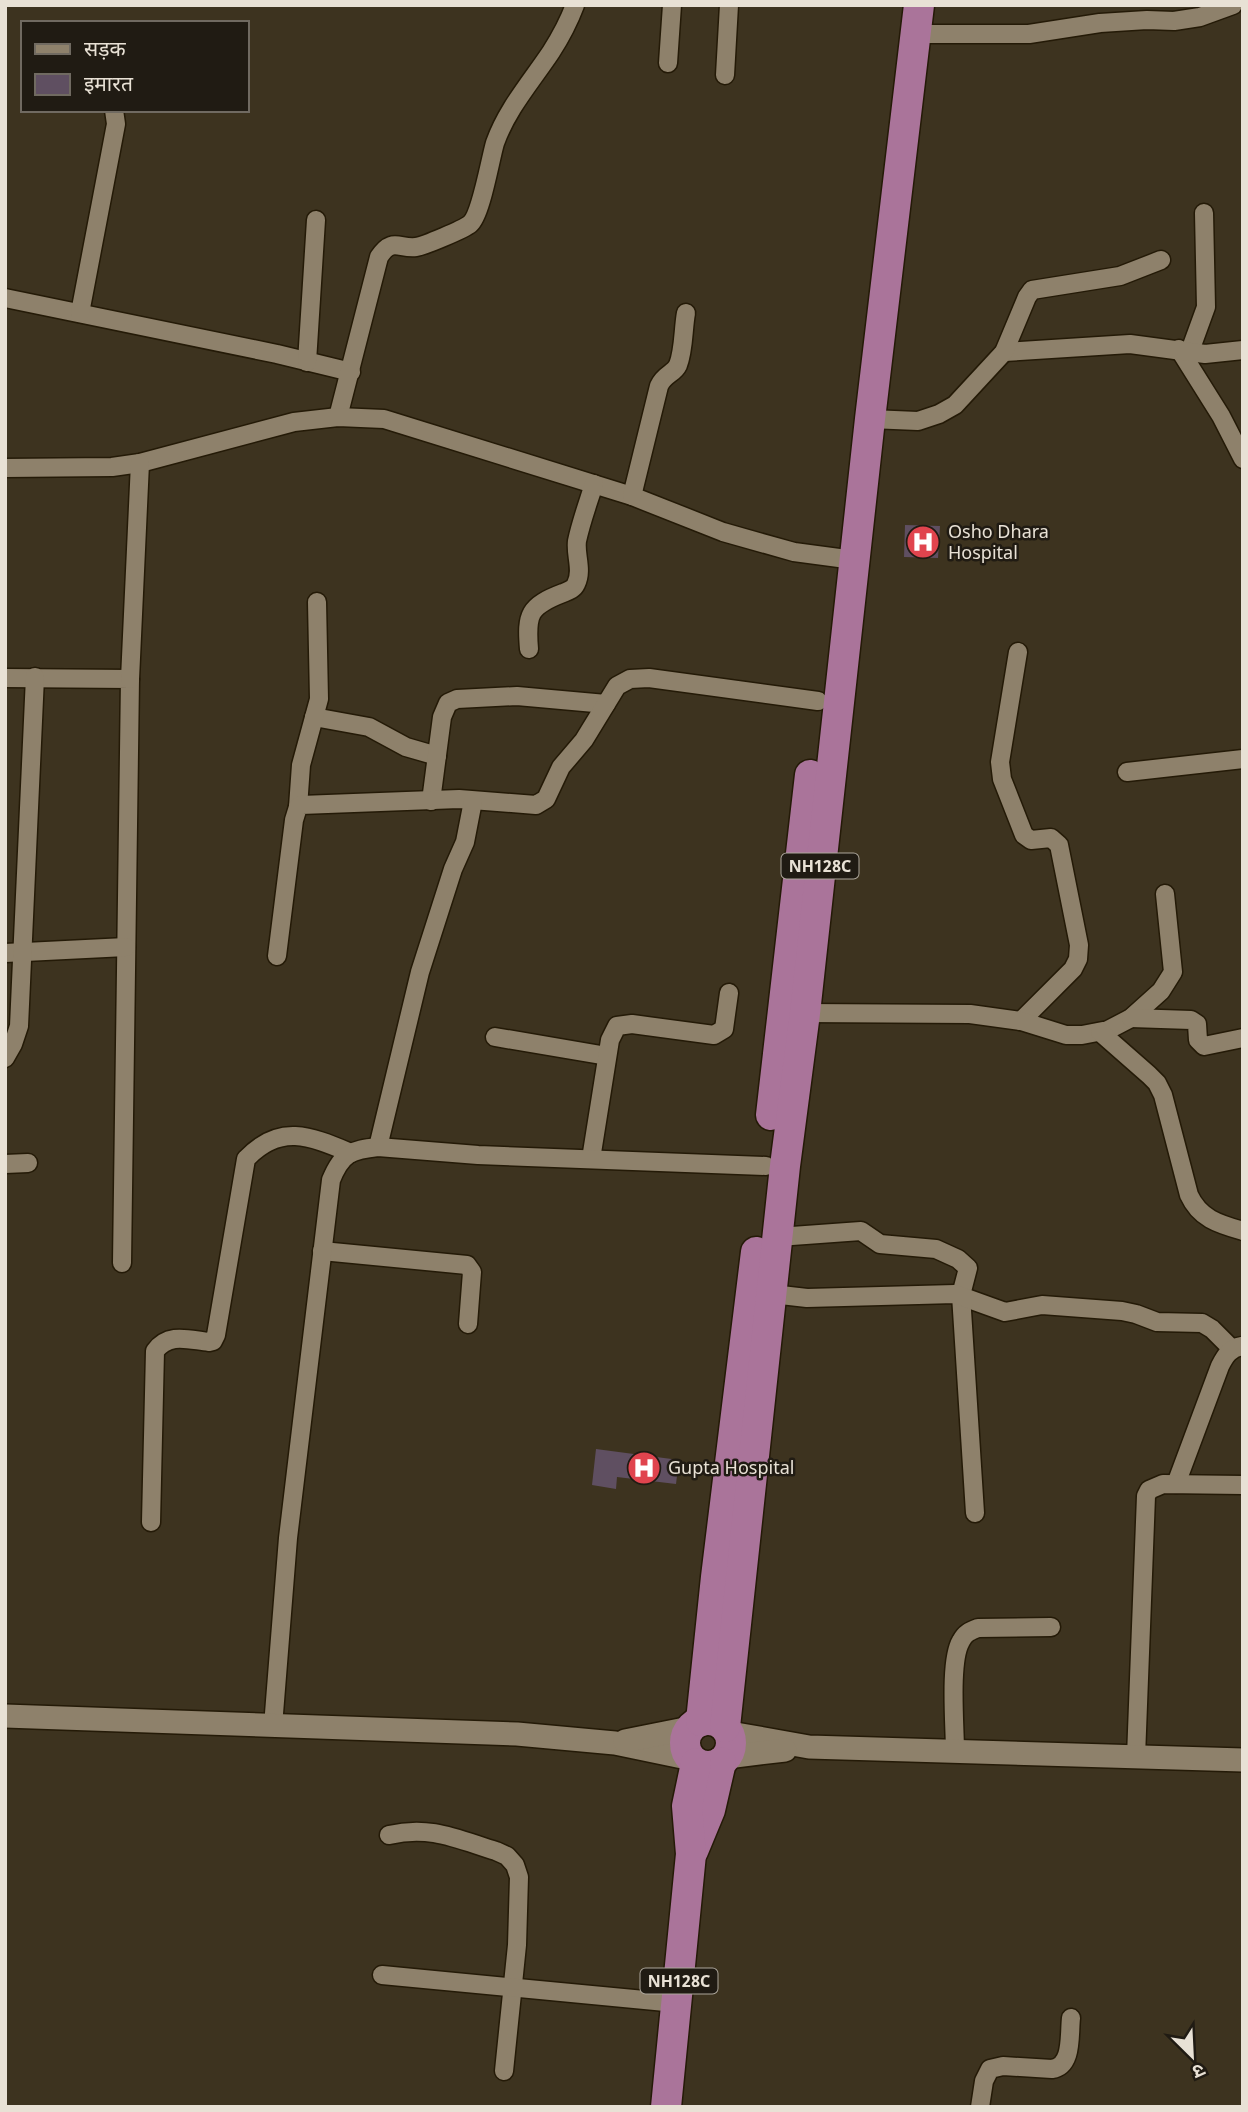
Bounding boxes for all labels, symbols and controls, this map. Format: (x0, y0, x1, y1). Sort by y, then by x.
legend (21, 21, 248, 112)
text: सड़क (84, 37, 126, 65)
text: इमारत (84, 72, 134, 100)
place label: Osho Dhara Hospital (948, 522, 1049, 566)
hospital icon: Osho Dhara Hospital (904, 523, 942, 561)
road number: NH128C (782, 853, 858, 878)
hospital icon: Gupta Hospital (625, 1449, 663, 1487)
place label: Gupta Hospital (668, 1458, 794, 1481)
road number: NH128C (640, 1968, 718, 1994)
north arrow (1157, 2021, 1227, 2091)
text: उ (1187, 2056, 1208, 2083)

